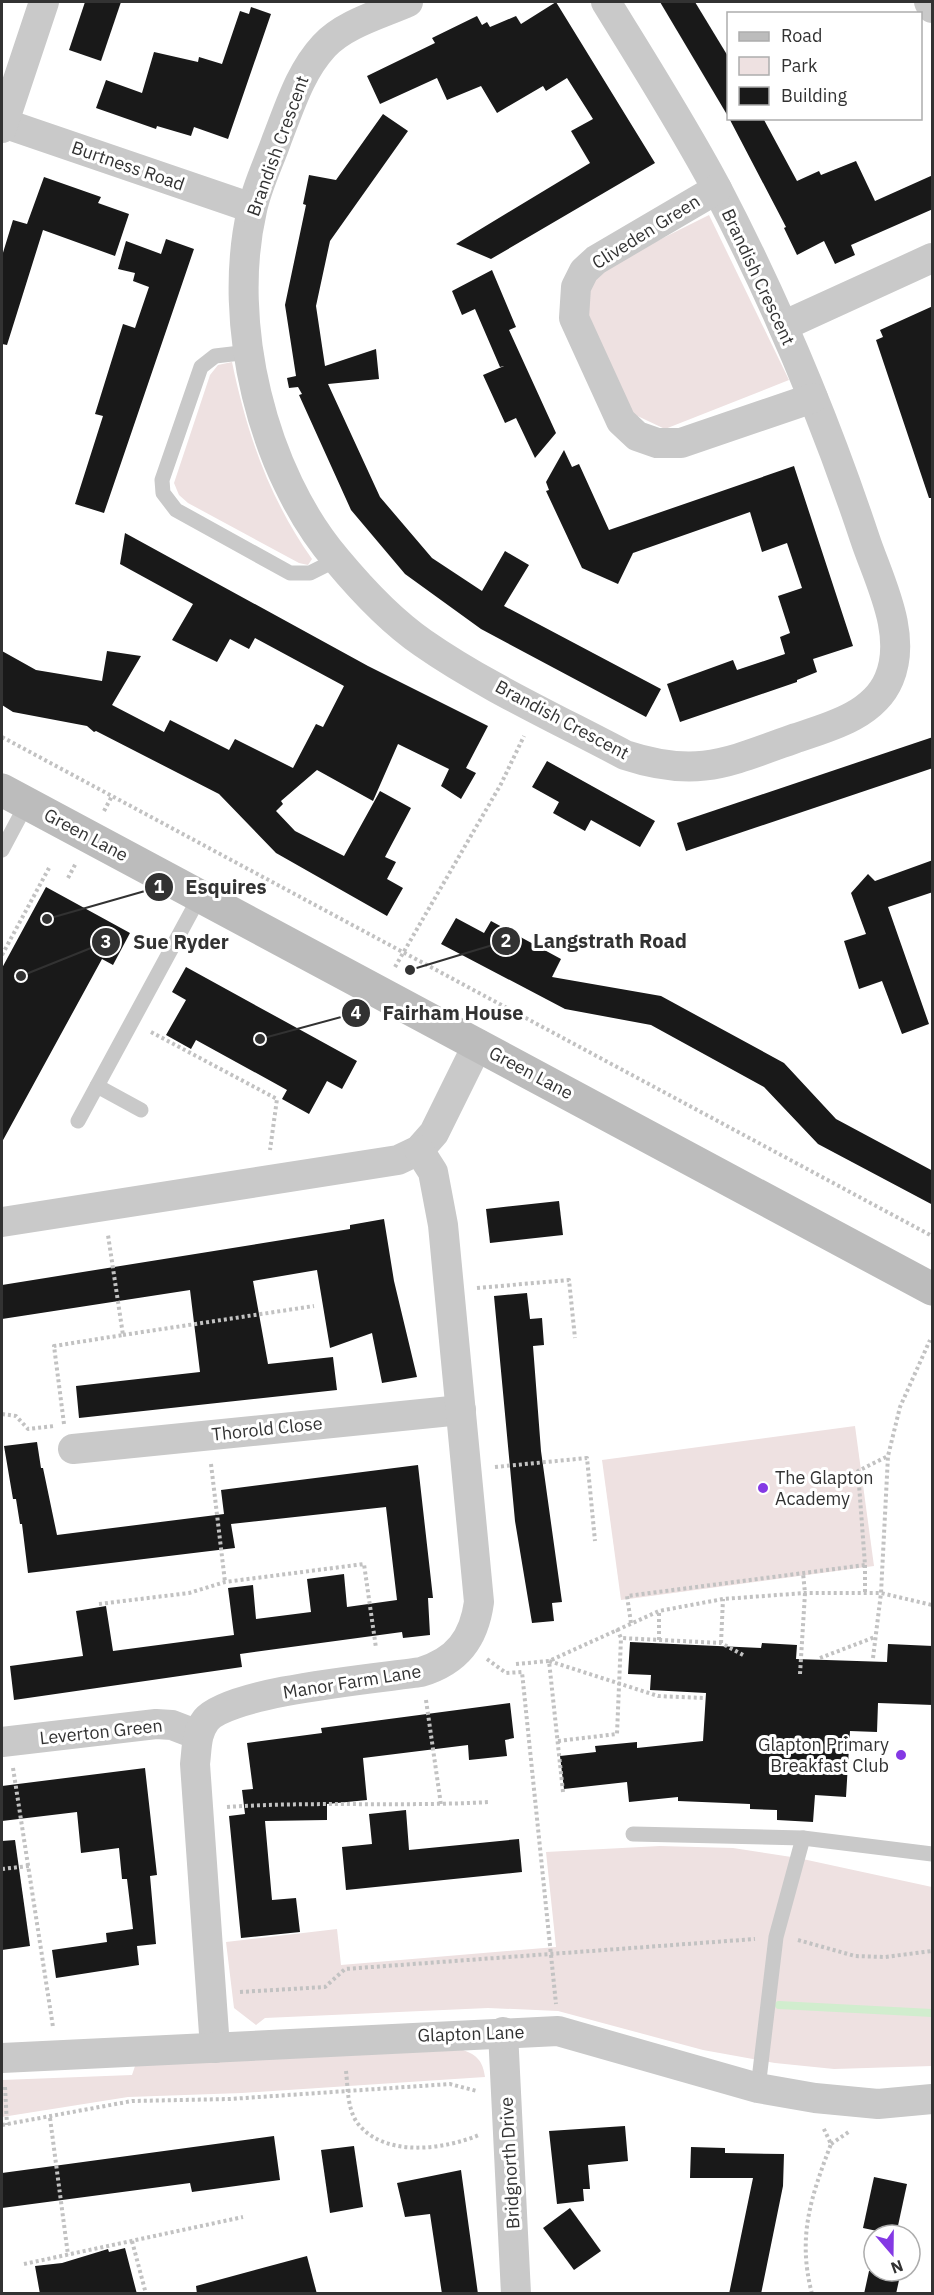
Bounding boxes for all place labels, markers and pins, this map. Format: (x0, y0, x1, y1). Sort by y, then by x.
callout: Esquires (144, 868, 279, 906)
callout: Langstrath Road (491, 922, 699, 960)
callout: Sue Ryder (91, 923, 241, 961)
callout: Fairham House (341, 994, 536, 1032)
place label: The Glapton Academy (775, 1466, 874, 1510)
marker: The Glapton Academy (756, 1481, 770, 1495)
place label: Glapton Primary Breakfast Club (758, 1733, 889, 1777)
marker: Glapton Primary Breakfast Club (894, 1748, 908, 1762)

